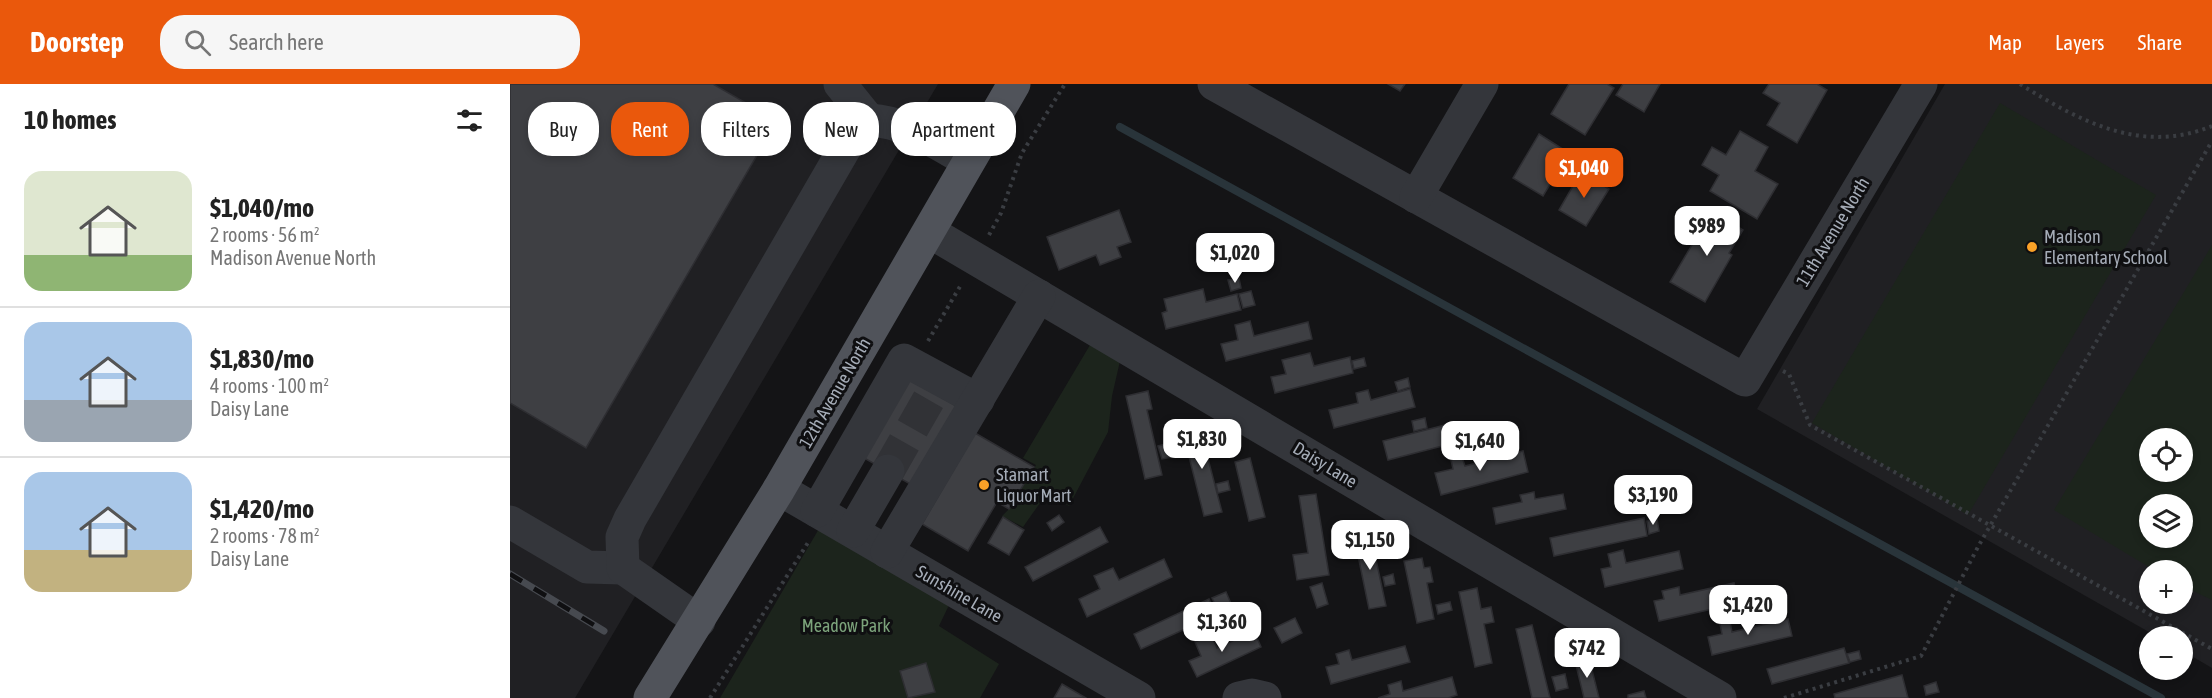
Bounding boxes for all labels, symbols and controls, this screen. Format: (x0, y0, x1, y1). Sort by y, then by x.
search box (160, 15, 580, 69)
text: Doorstep (30, 26, 124, 58)
icon: search (181, 26, 214, 59)
text: Search here (229, 29, 324, 55)
text: Map (1988, 30, 2022, 54)
text: Layers (2055, 30, 2105, 54)
text: Share (2138, 30, 2182, 54)
chip: Buy (528, 102, 599, 156)
chip: Rent (611, 102, 689, 156)
chip: Filters (701, 102, 791, 156)
chip: New (803, 102, 879, 156)
chip: Apartment (891, 102, 1016, 156)
icon: filters (453, 104, 486, 137)
text: 10 homes (24, 105, 117, 135)
pin: $1,040 (1535, 148, 1633, 199)
text: $1,040 (1559, 156, 1609, 179)
street label: 11th Avenue North (1792, 173, 1873, 290)
text: $1,040/mo (210, 193, 314, 223)
icon: home (72, 195, 144, 267)
pin: $989 (1671, 206, 1743, 257)
text: $989 (1689, 214, 1725, 237)
text: 2 rooms · 56 m² (210, 223, 320, 246)
place label: Madison Elementary School (2044, 226, 2168, 268)
pin: $1,020 (1186, 233, 1284, 284)
marker: Madison Elementary School (2025, 240, 2039, 254)
text: $1,020 (1210, 241, 1260, 264)
text: Madison Avenue North (210, 246, 376, 269)
street label: 12th Avenue North (795, 334, 875, 452)
text: $1,830/mo (210, 344, 314, 374)
icon: home (72, 346, 144, 418)
text: 4 rooms · 100 m² (210, 374, 329, 397)
text: Daisy Lane (210, 397, 289, 420)
pin: $1,830 (1153, 419, 1251, 470)
pin: $1,640 (1431, 421, 1529, 472)
text: $1,830 (1177, 427, 1227, 450)
map controls (2139, 428, 2193, 680)
button: locate (2139, 428, 2193, 482)
text: $1,640 (1455, 429, 1505, 452)
street label: Daisy Lane (1289, 437, 1361, 492)
place label: Stamart Liquor Mart (996, 464, 1071, 506)
pin: $3,190 (1604, 475, 1702, 526)
marker: Stamart Liquor Mart (977, 478, 991, 492)
text: $3,190 (1628, 483, 1678, 506)
text: $1,420/mo (210, 494, 314, 524)
button: layers (2139, 494, 2193, 548)
icon: home (72, 496, 144, 568)
pin: $1,150 (1321, 520, 1419, 571)
text: 2 rooms · 78 m² (210, 524, 320, 547)
text: $1,150 (1345, 528, 1395, 551)
text: Daisy Lane (210, 547, 289, 570)
button: + (2139, 560, 2193, 614)
street label: Sunshine Lane (913, 561, 1006, 627)
pin: $1,420 (1699, 585, 1797, 636)
text: $1,420 (1723, 593, 1773, 616)
pin: $1,360 (1173, 602, 1271, 653)
text: $1,360 (1197, 610, 1247, 633)
park label: Meadow Park (802, 615, 890, 636)
button: − (2139, 626, 2193, 680)
pin: $742 (1551, 628, 1623, 679)
text: $742 (1569, 636, 1605, 659)

